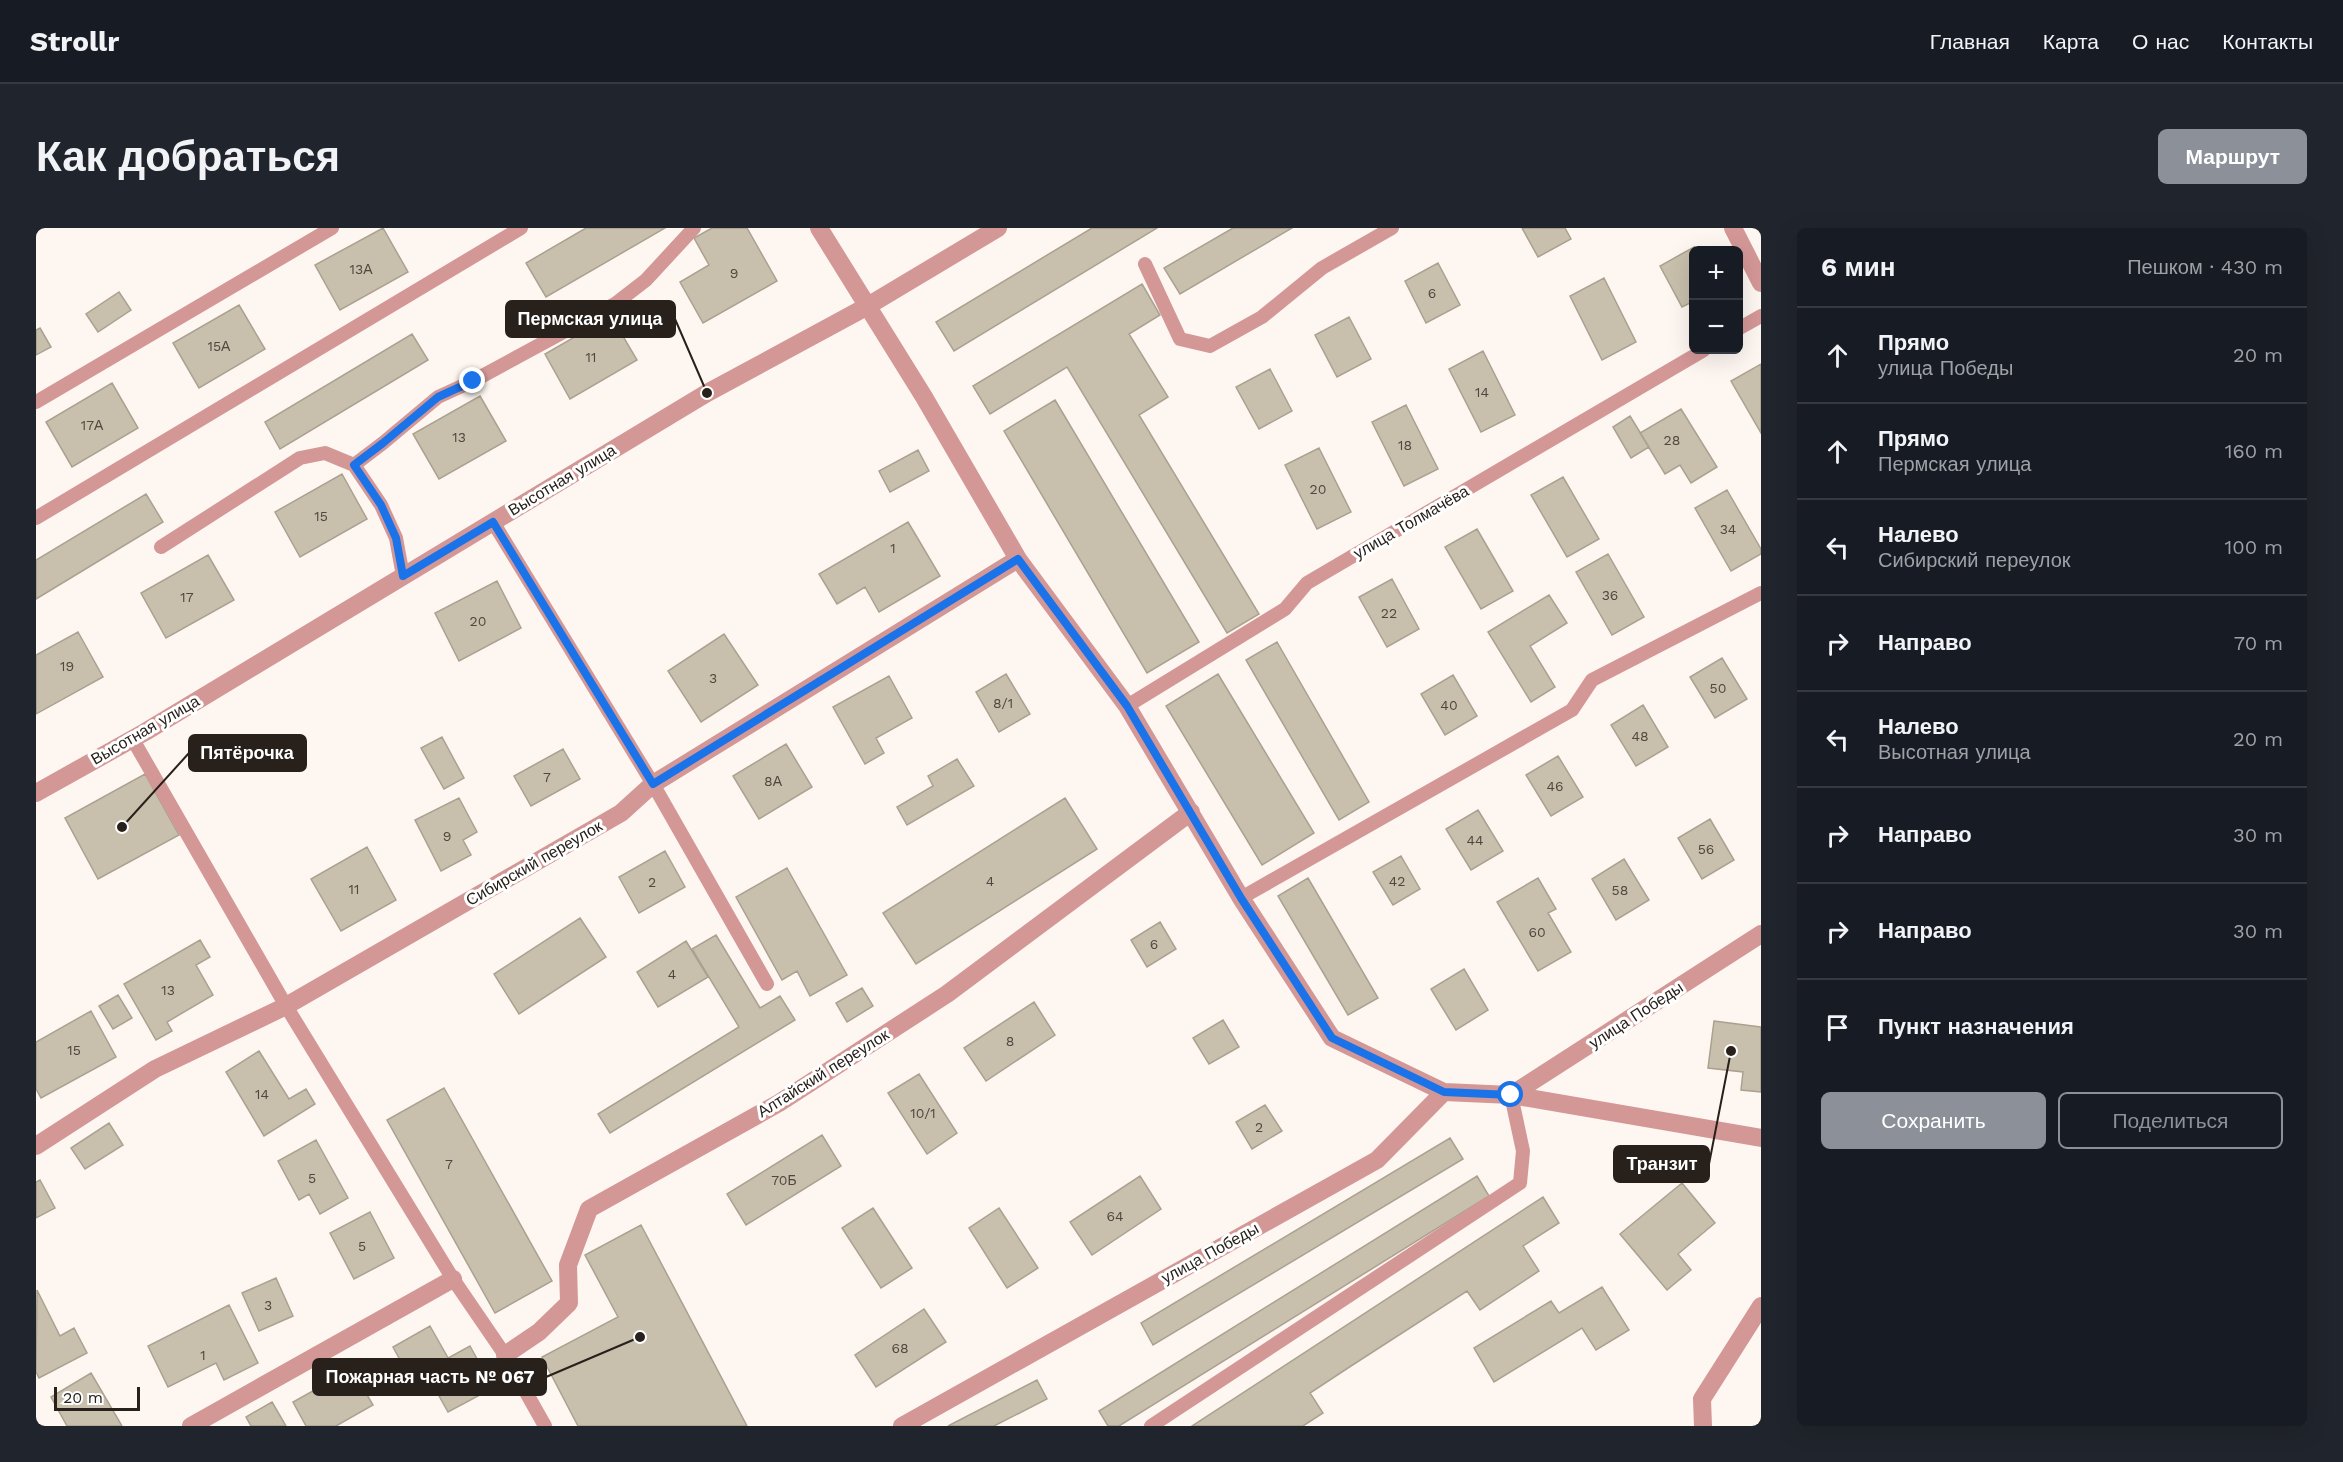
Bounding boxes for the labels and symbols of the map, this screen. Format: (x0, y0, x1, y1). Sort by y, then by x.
house number: 13А (350, 261, 373, 277)
house number: 9 (730, 265, 738, 281)
house number: 6 (1428, 285, 1436, 301)
callout: Пермская улица (506, 301, 675, 337)
text: Пермская улица (517, 308, 664, 329)
house number: 15А (208, 338, 231, 354)
house number: 11 (586, 349, 596, 365)
route end (459, 367, 485, 393)
house number: 14 (1475, 384, 1489, 400)
house number: 17А (81, 417, 104, 433)
house number: 13 (452, 429, 466, 445)
house number: 28 (1664, 432, 1680, 448)
house number: 18 (1398, 437, 1412, 453)
street label: Высотная улица (505, 440, 619, 520)
house number: 20 (1310, 481, 1326, 497)
street label: улица Толмачёва (1350, 481, 1472, 563)
house number: 15 (314, 508, 328, 524)
house number: 34 (1720, 521, 1736, 537)
house number: 1 (890, 540, 896, 556)
house number: 36 (1602, 587, 1618, 603)
house number: 17 (180, 589, 194, 605)
house number: 22 (1381, 605, 1397, 621)
house number: 20 (470, 613, 486, 629)
house number: 19 (60, 658, 74, 674)
house number: 3 (709, 670, 717, 686)
house number: 50 (1710, 680, 1726, 696)
street label: Высотная улица (87, 691, 203, 769)
house number: 8/1 (993, 695, 1013, 711)
house number: 40 (1440, 697, 1458, 713)
house number: 48 (1631, 728, 1649, 744)
callout: Пятёрочка (189, 735, 306, 771)
text: Пятёрочка (200, 742, 295, 763)
house number: 7 (543, 769, 551, 785)
house number: 8А (764, 773, 783, 789)
house number: 46 (1546, 778, 1564, 794)
street label: Сибирский переулок (463, 816, 606, 910)
house number: 9 (443, 828, 451, 844)
house number: 44 (1466, 832, 1484, 848)
house number: 56 (1698, 841, 1714, 857)
house number: 4 (986, 873, 994, 889)
house number: 42 (1389, 873, 1405, 889)
house number: 2 (648, 874, 656, 890)
house number: 11 (349, 881, 359, 897)
house number: 58 (1612, 882, 1628, 898)
house number: 60 (1528, 924, 1546, 940)
house number: 6 (1150, 936, 1158, 952)
house number: 4 (668, 966, 676, 982)
street label: улица Победы (1585, 978, 1687, 1052)
house number: 13 (161, 982, 175, 998)
street label: Алтайский переулок (754, 1024, 893, 1121)
house number: 8 (1006, 1033, 1014, 1049)
house number: 15 (67, 1042, 81, 1058)
route start (1497, 1081, 1523, 1107)
house number: 14 (255, 1086, 269, 1102)
house number: 10/1 (910, 1105, 936, 1121)
house number: 2 (1255, 1119, 1263, 1135)
callout: Транзит (1614, 1146, 1709, 1182)
text: Транзит (1626, 1153, 1698, 1174)
house number: 7 (445, 1156, 453, 1172)
house number: 5 (308, 1170, 316, 1186)
house number: 70Б (771, 1172, 797, 1188)
house number: 64 (1106, 1208, 1124, 1224)
street label: улица Победы (1158, 1218, 1262, 1288)
house number: 5 (358, 1238, 366, 1254)
house number: 3 (264, 1297, 272, 1313)
house number: 68 (891, 1340, 909, 1356)
house number: 1 (200, 1347, 206, 1363)
callout: Пожарная часть № 067 (313, 1359, 546, 1395)
text: Пожарная часть № 067 (325, 1366, 535, 1387)
scale bar (54, 1384, 140, 1412)

